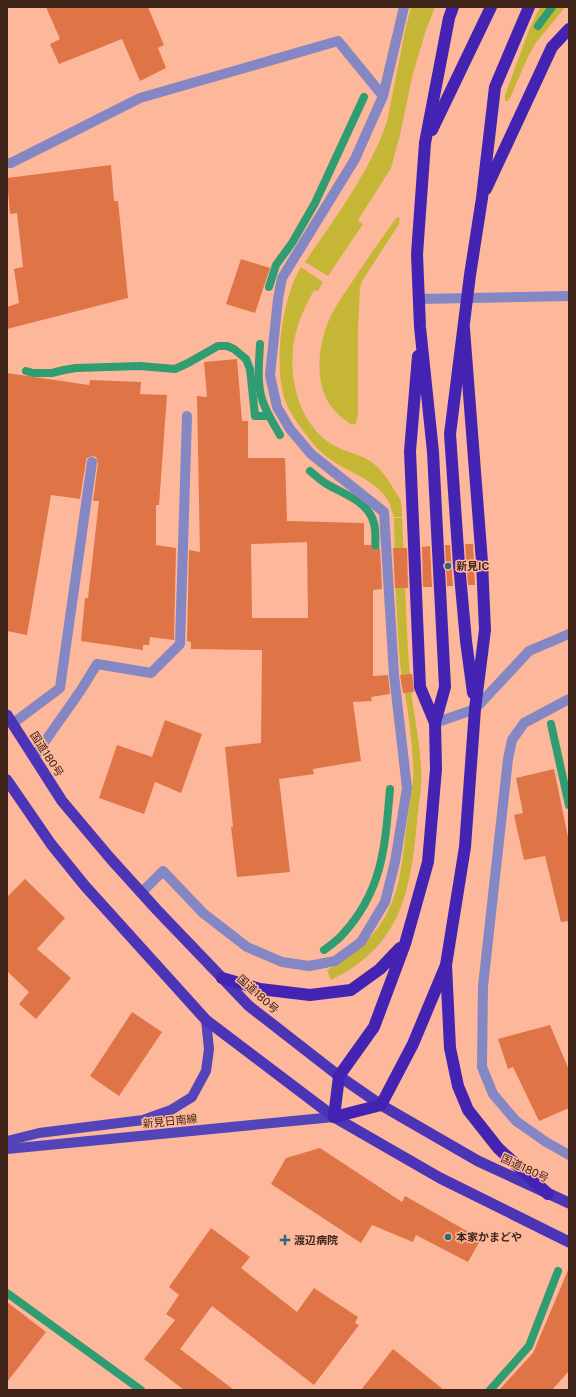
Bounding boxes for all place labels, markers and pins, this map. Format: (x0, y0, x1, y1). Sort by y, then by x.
place label: 新見IC (456, 560, 489, 572)
marker: 新見IC (443, 561, 453, 571)
place label: 本家かまどや (456, 1231, 522, 1243)
marker: 本家かまどや (443, 1232, 453, 1242)
marker: 渡辺病院 (279, 1234, 291, 1246)
place label: 渡辺病院 (294, 1234, 338, 1246)

